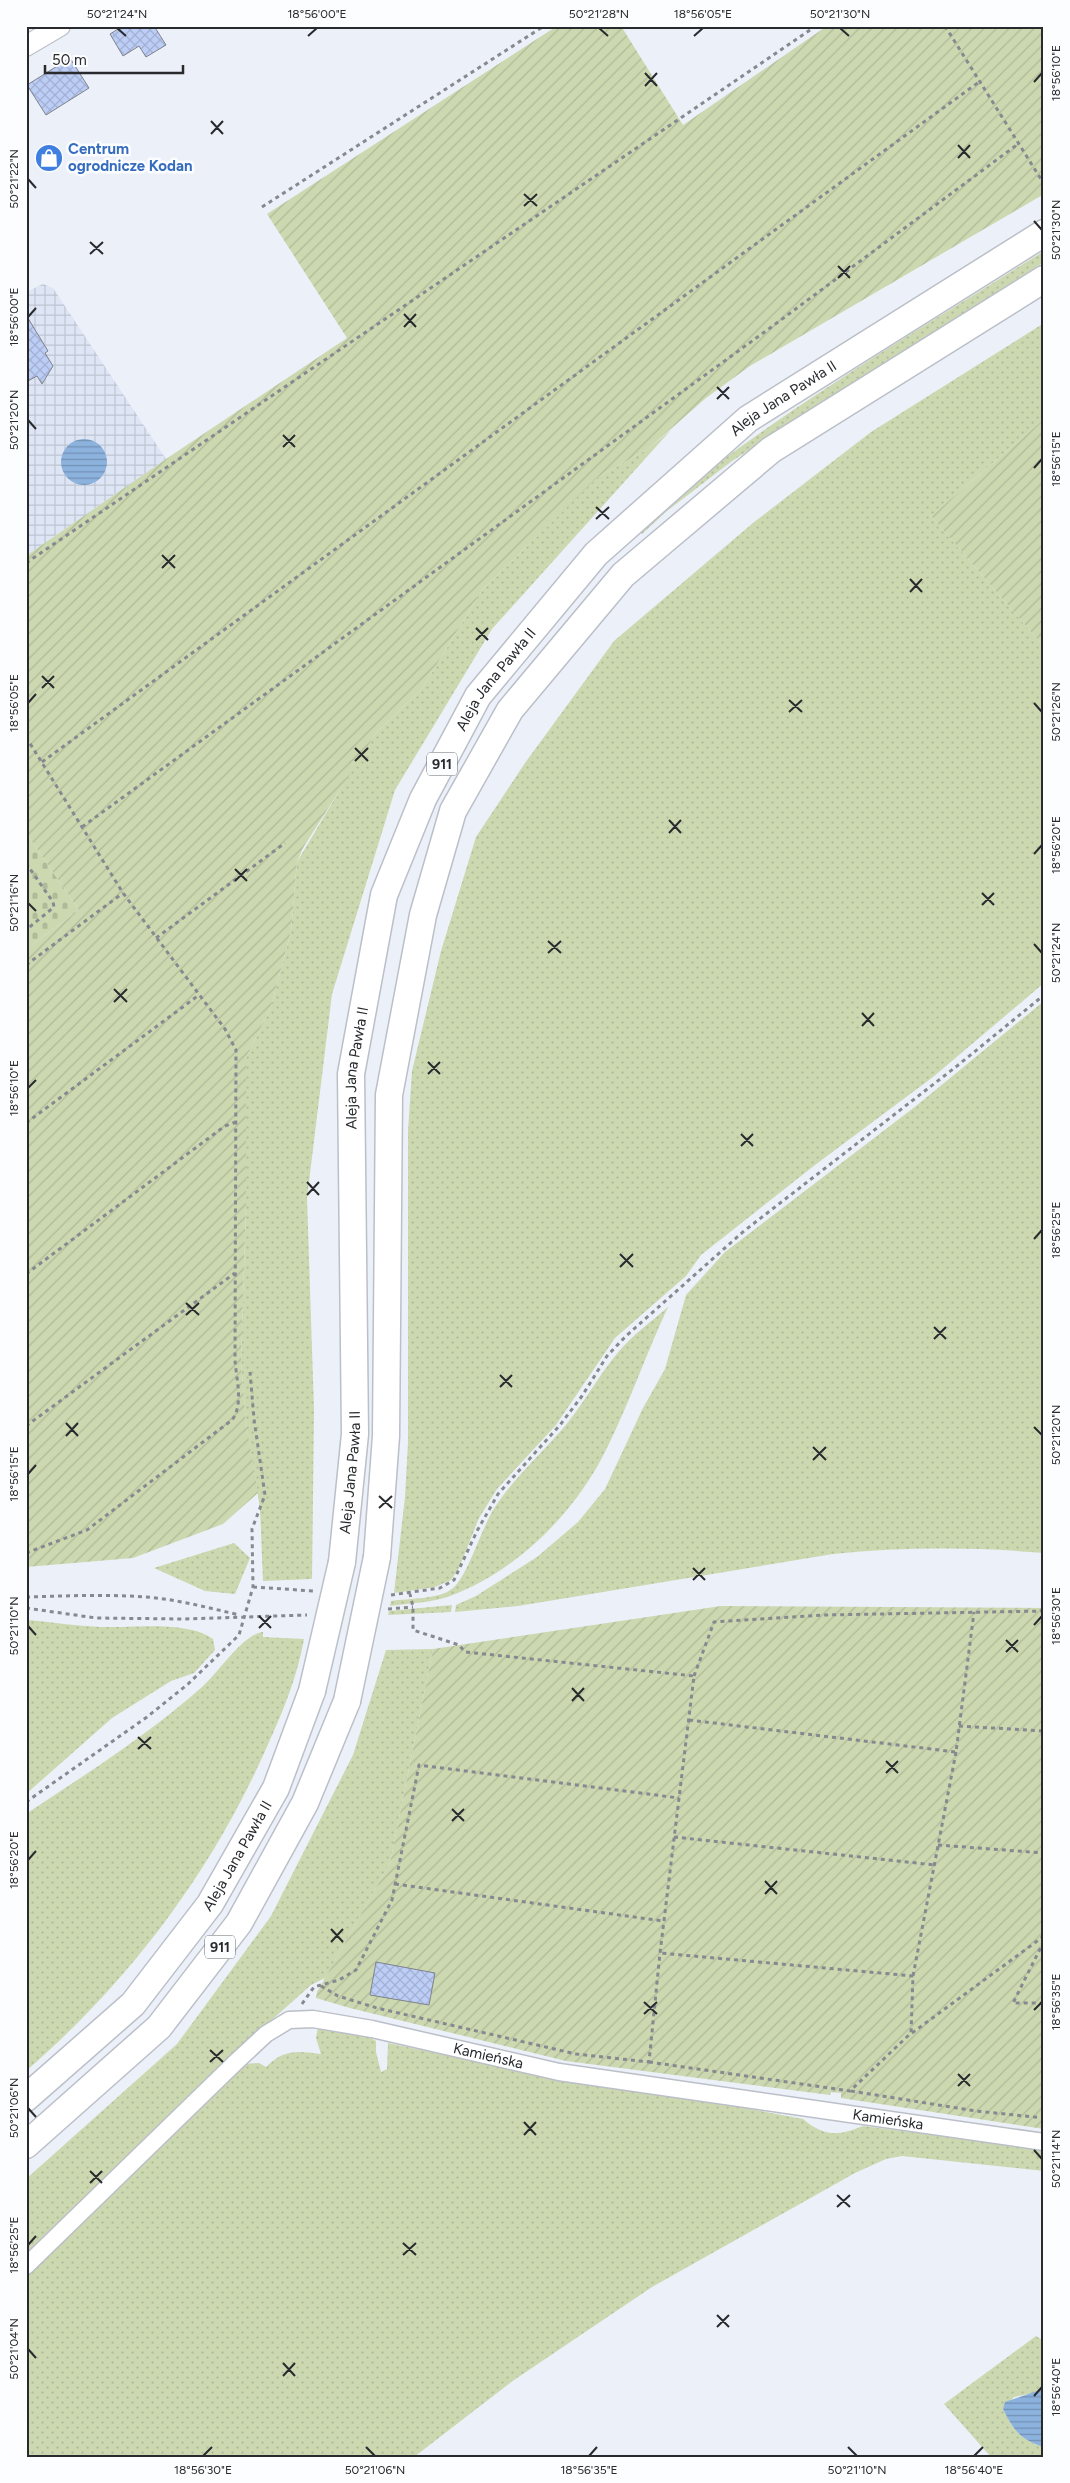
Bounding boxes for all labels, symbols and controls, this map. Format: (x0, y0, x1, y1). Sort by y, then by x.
text: 50°21'24"N (87, 7, 147, 21)
text: 18°56'00"E (287, 7, 347, 21)
text: 50°21'28"N (569, 7, 629, 21)
text: 18°56'05"E (674, 7, 732, 21)
text: 50°21'30"N (810, 7, 870, 21)
scale bar (45, 42, 182, 74)
text: 18°56'10"E (1049, 45, 1063, 101)
text: 50 m (52, 51, 87, 69)
place label: Centrum ogrodnicze Kodan (68, 140, 192, 175)
shop icon: Centrum ogrodnicze Kodan (34, 143, 64, 173)
text: 50°21'22"N (7, 149, 21, 209)
text: 50°21'30"N (1049, 200, 1063, 260)
text: 18°56'00"E (7, 287, 21, 347)
street label: Aleja Jana Pawła II (726, 357, 840, 440)
text: 50°21'20"N (7, 390, 21, 450)
text: 18°56'15"E (1049, 431, 1063, 487)
street label: Aleja Jana Pawła II (452, 624, 540, 734)
text: 18°56'05"E (7, 674, 21, 732)
text: 50°21'26"N (1049, 682, 1063, 742)
road number: 911 (427, 752, 457, 776)
text: 18°56'20"E (1049, 816, 1063, 874)
text: 50°21'16"N (7, 874, 21, 932)
text: 50°21'24"N (1049, 923, 1063, 983)
street label: Aleja Jana Pawła II (342, 1005, 372, 1130)
text: 18°56'10"E (7, 1060, 21, 1116)
text: 18°56'25"E (1049, 1201, 1063, 1259)
text: 50°21'20"N (1049, 1405, 1063, 1465)
street label: Aleja Jana Pawła II (336, 1411, 364, 1535)
text: 18°56'15"E (7, 1446, 21, 1502)
text: 18°56'30"E (1049, 1587, 1063, 1645)
text: 50°21'10"N (7, 1597, 21, 1655)
street label: Aleja Jana Pawła II (199, 1798, 276, 1915)
text: 18°56'20"E (7, 1831, 21, 1889)
road number: 911 (205, 1935, 235, 1958)
text: 18°56'35"E (1049, 1973, 1063, 2031)
street label: Kamieńska (452, 2039, 525, 2073)
text: 50°21'06"N (7, 2078, 21, 2138)
street label: Kamieńska (852, 2106, 925, 2134)
text: 50°21'14"N (1049, 2130, 1063, 2188)
text: 18°56'25"E (7, 2216, 21, 2274)
text: 50°21'04"N (7, 2318, 21, 2380)
text: 18°56'40"E (1049, 2358, 1063, 2416)
text: 18°56'30"E (174, 2463, 232, 2477)
text: 50°21'06"N (345, 2463, 405, 2477)
text: 18°56'35"E (560, 2463, 618, 2477)
text: 50°21'10"N (828, 2463, 886, 2477)
text: 18°56'40"E (945, 2463, 1003, 2477)

